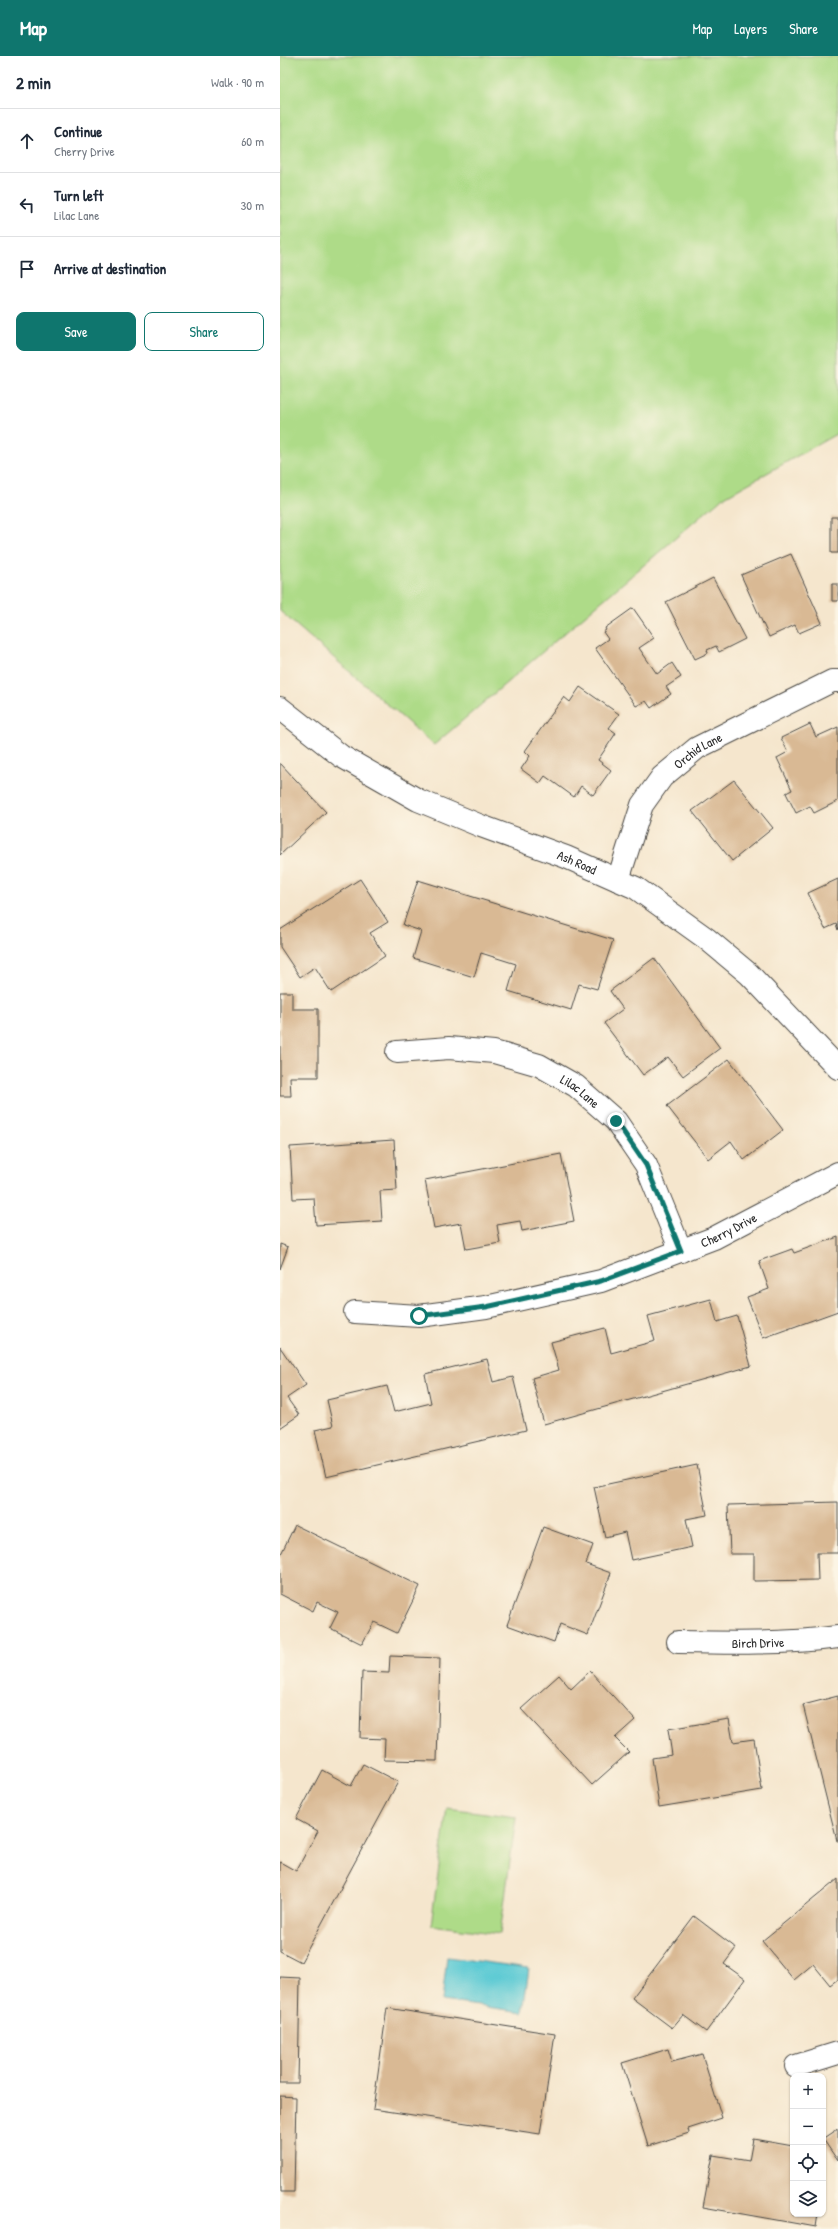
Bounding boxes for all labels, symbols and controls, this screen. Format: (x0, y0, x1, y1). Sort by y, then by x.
text: Map (20, 15, 47, 41)
text: Map (692, 19, 712, 38)
text: Layers (734, 19, 767, 38)
text: Share (789, 19, 818, 38)
text: 2 min (16, 71, 51, 94)
text: Walk · 90 m (211, 73, 264, 91)
text: Continue (54, 121, 102, 142)
icon: ahead (16, 130, 38, 152)
text: 60 m (241, 132, 264, 150)
text: Cherry Drive (54, 142, 115, 160)
text: Turn left (54, 185, 104, 206)
icon: left (16, 194, 38, 216)
text: 30 m (241, 196, 264, 214)
text: Lilac Lane (54, 206, 99, 224)
icon: arrive (16, 258, 38, 280)
text: Arrive at destination (54, 258, 166, 279)
button: Save (16, 312, 136, 351)
button: Share (144, 312, 264, 351)
street label: Orchid Lane (670, 728, 725, 773)
street label: Ash Road (555, 846, 600, 878)
street label: Lilac Lane (557, 1070, 604, 1112)
route end (607, 1112, 625, 1130)
street label: Cherry Drive (698, 1208, 760, 1251)
route start (410, 1307, 428, 1325)
street label: Birch Drive (732, 1633, 785, 1652)
map controls (790, 2073, 826, 2217)
button: + (790, 2073, 826, 2109)
button: − (790, 2109, 826, 2145)
button: locate (790, 2145, 826, 2181)
button: layers (790, 2181, 826, 2217)

